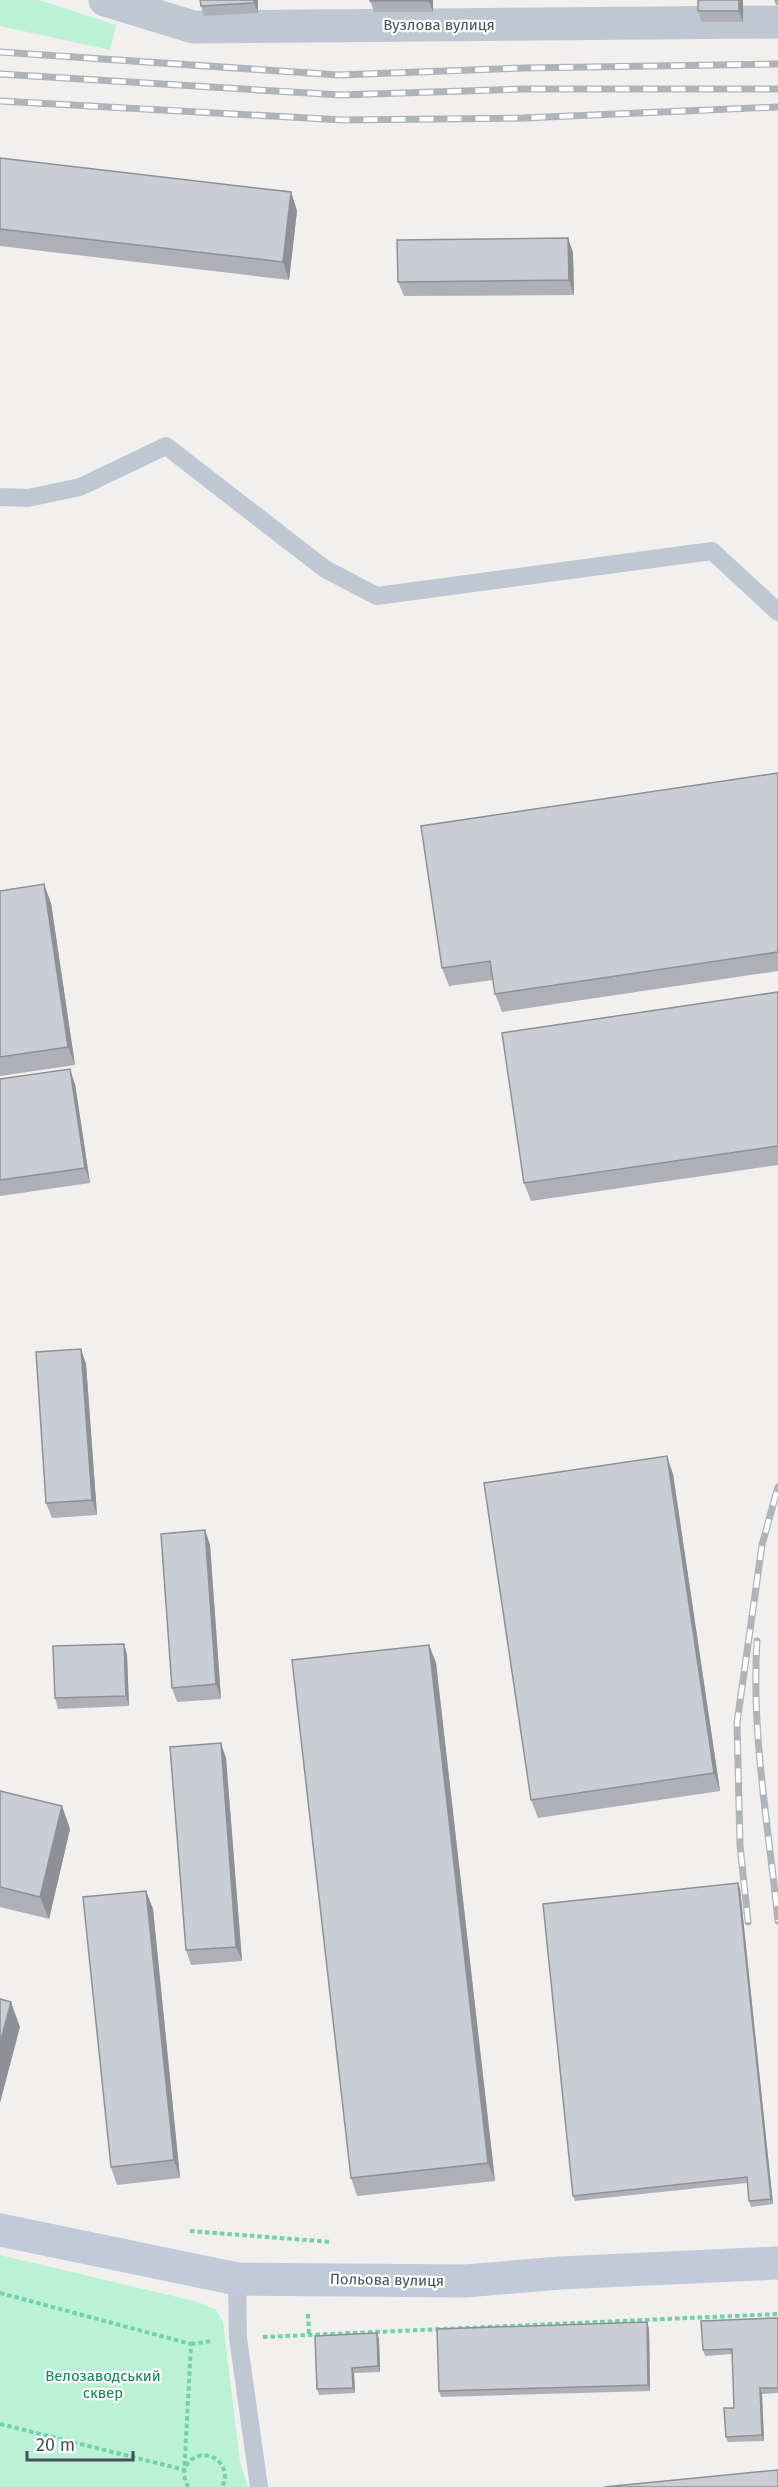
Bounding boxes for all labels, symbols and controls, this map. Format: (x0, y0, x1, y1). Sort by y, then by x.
street label: Вузлова вулиця (383, 16, 495, 34)
street label: Польова вулиця (330, 2270, 444, 2290)
park label: Велозаводський сквер (45, 2367, 161, 2402)
scale bar (27, 2424, 134, 2462)
text: 20 m (36, 2434, 75, 2456)

